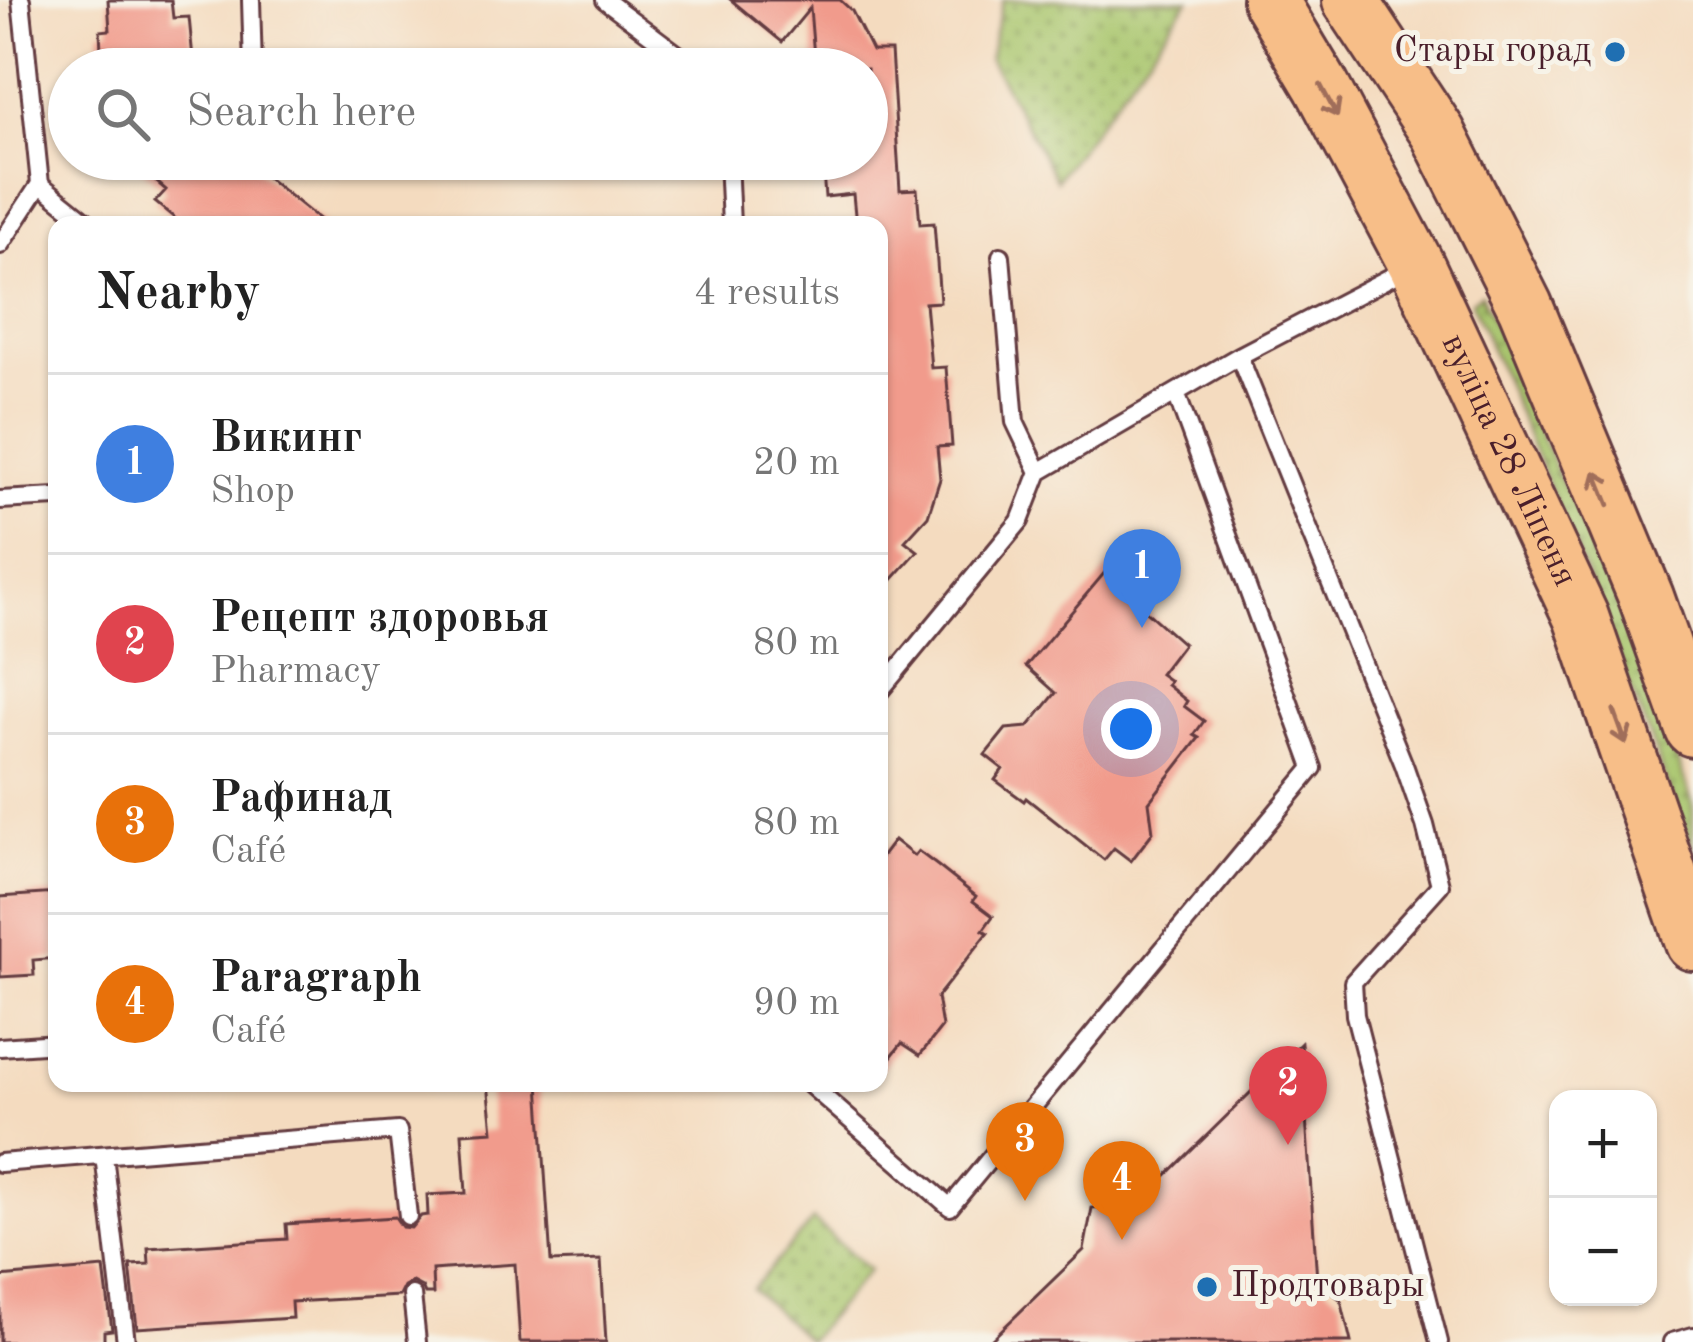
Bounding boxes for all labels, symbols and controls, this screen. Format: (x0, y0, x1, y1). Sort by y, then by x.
place label: Стары горад (1394, 34, 1591, 70)
marker: Стары горад (1602, 39, 1628, 65)
search box (48, 48, 888, 180)
icon: search (90, 81, 156, 147)
one-way arrow (1319, 82, 1342, 118)
text: Search here (186, 91, 416, 136)
text: Nearby (96, 269, 261, 320)
text: 4 results (694, 274, 840, 313)
street label: вуліца 28 Ліпеня (1434, 329, 1582, 593)
text: Викинг (210, 417, 362, 462)
text: 1 (124, 444, 146, 483)
text: 20 m (753, 444, 840, 483)
one-way arrow (1590, 471, 1611, 508)
text: Shop (210, 472, 295, 511)
pin: 1 (1103, 529, 1181, 628)
text: Рецепт здоровья (210, 597, 549, 642)
text: 2 (124, 624, 146, 663)
text: 80 m (753, 624, 840, 663)
text: Pharmacy (210, 652, 381, 691)
your location (1101, 699, 1161, 759)
one-way arrow (1611, 708, 1632, 745)
text: Рафинад (210, 777, 392, 822)
text: 3 (124, 804, 146, 843)
text: 80 m (753, 804, 840, 843)
text: Café (210, 832, 286, 871)
text: Paragraph (210, 957, 422, 1002)
text: 4 (124, 984, 146, 1023)
text: 90 m (753, 984, 840, 1023)
text: Café (210, 1012, 286, 1051)
pin: 2 (1249, 1046, 1327, 1145)
map controls (1549, 1090, 1657, 1306)
button: + (1549, 1090, 1657, 1198)
pin: 3 (986, 1102, 1064, 1201)
pin: 4 (1083, 1141, 1161, 1240)
button: − (1549, 1198, 1657, 1306)
place label: Продтовары (1231, 1269, 1425, 1305)
marker: Продтовары (1194, 1274, 1220, 1300)

